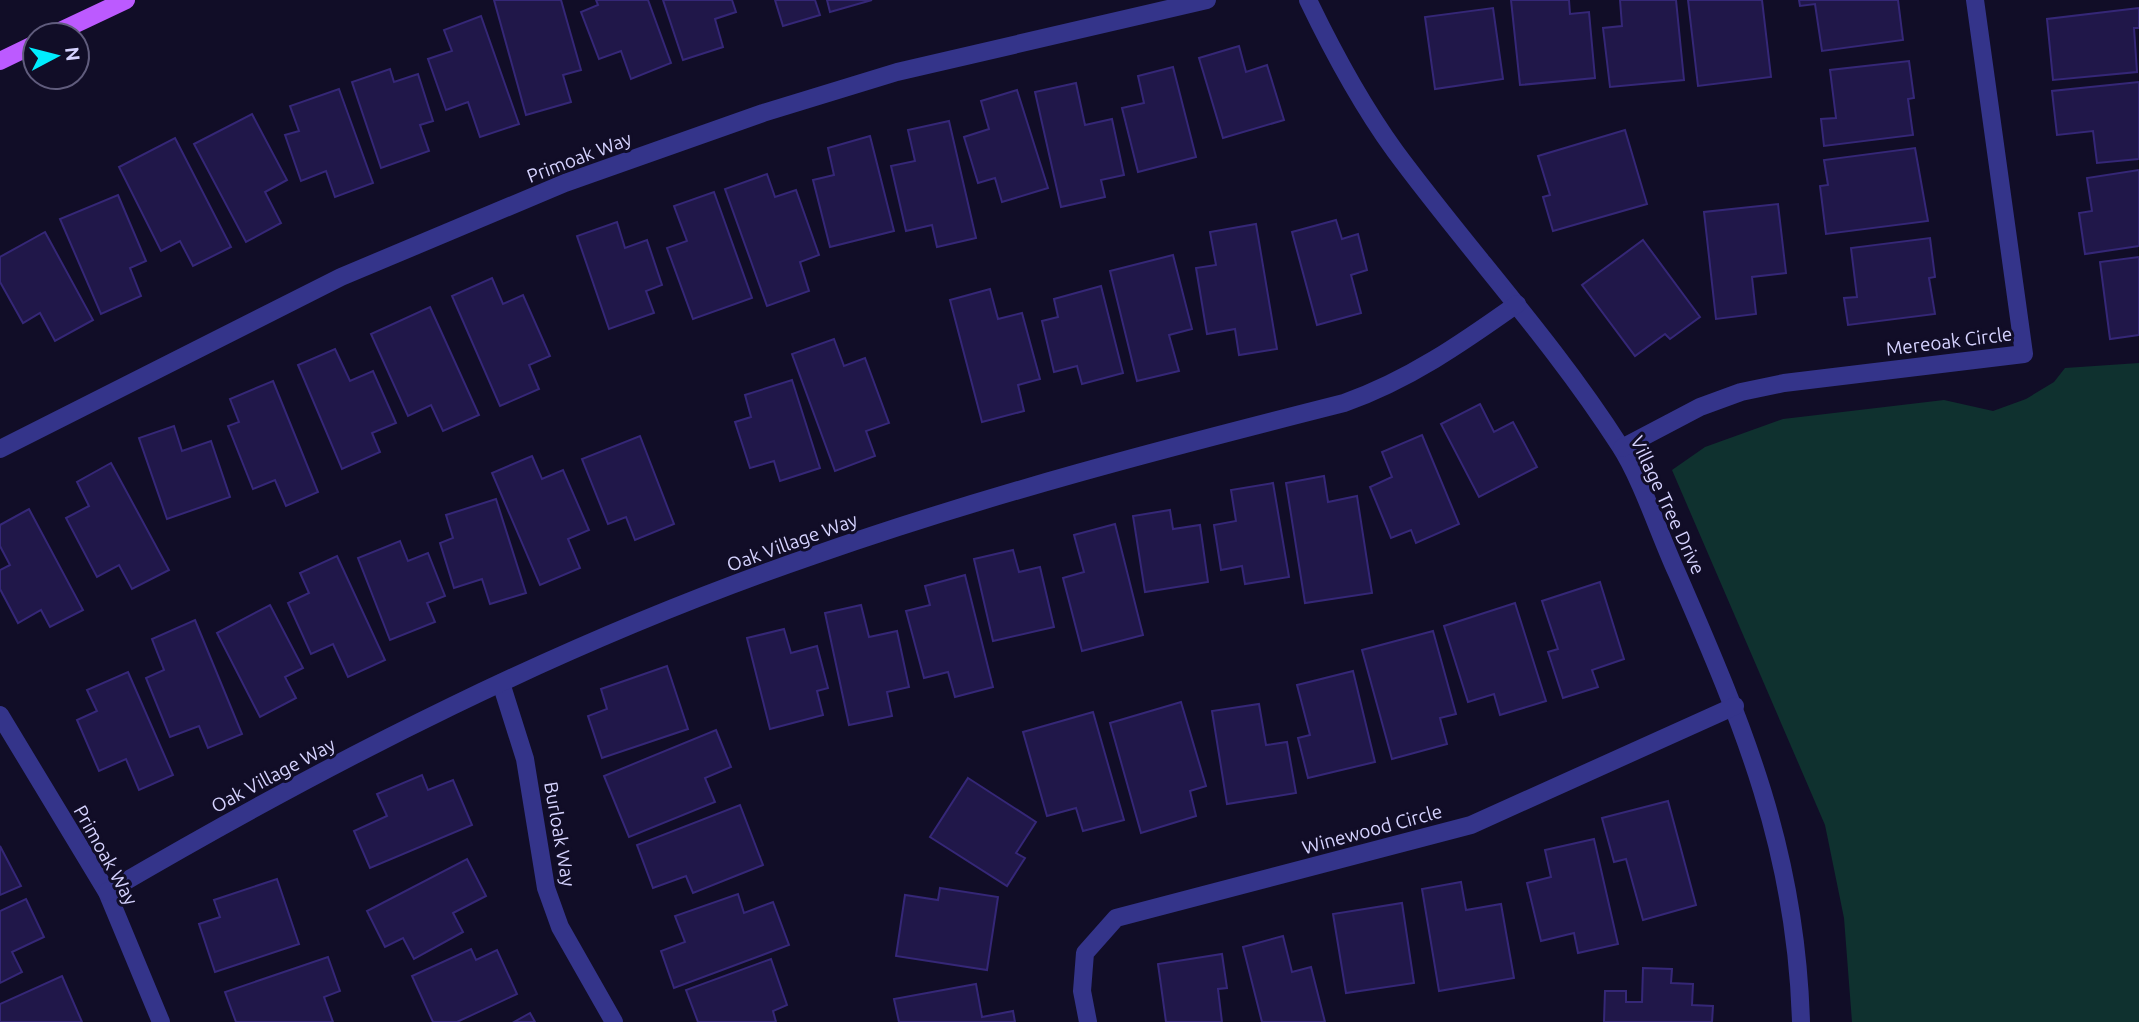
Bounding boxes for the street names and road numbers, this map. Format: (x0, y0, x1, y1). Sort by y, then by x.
street label: Primoak Way (523, 127, 635, 187)
street label: Mereoak Circle (1885, 322, 2013, 360)
street label: Village Tree Drive (1626, 432, 1710, 578)
street label: Oak Village Way (724, 508, 860, 576)
street label: Oak Village Way (207, 733, 339, 817)
street label: Burloak Way (540, 780, 580, 888)
street label: Winewood Circle (1300, 800, 1444, 858)
street label: Primoak Way (70, 801, 142, 909)

